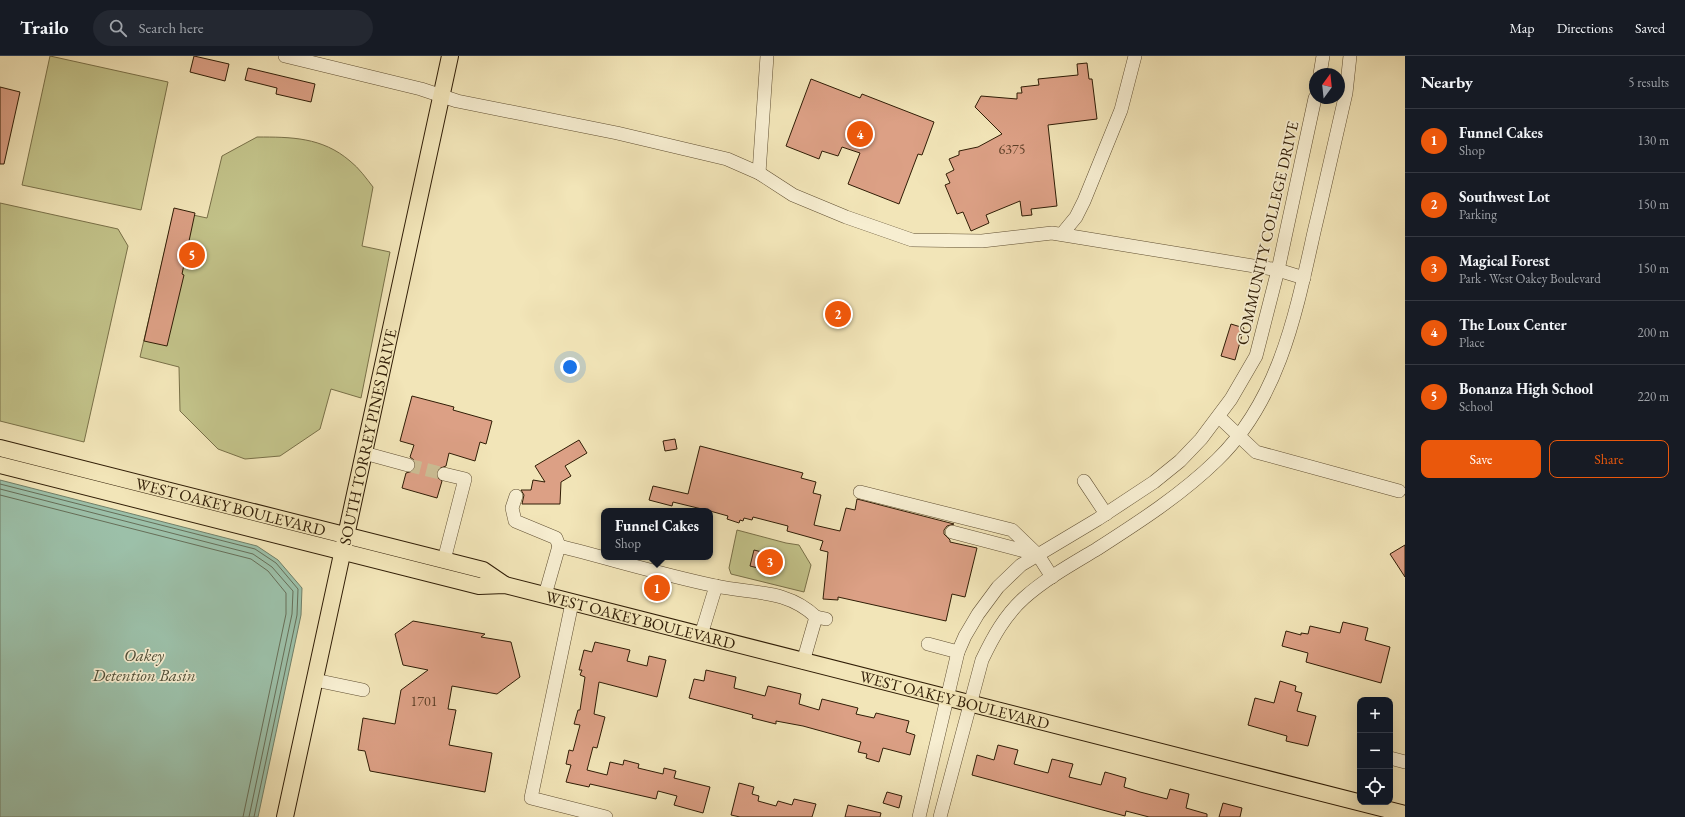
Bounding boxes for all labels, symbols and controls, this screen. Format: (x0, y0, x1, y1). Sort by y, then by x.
search box (93, 10, 373, 46)
text: Trailo (20, 15, 69, 40)
icon: search (107, 17, 129, 39)
text: Search here (139, 18, 204, 37)
text: Map (1509, 19, 1535, 37)
text: Directions (1557, 19, 1613, 37)
text: Saved (1635, 19, 1665, 37)
north arrow (1309, 68, 1345, 104)
text: Nearby (1421, 71, 1473, 93)
text: 5 results (1628, 74, 1669, 91)
pin: 4 (847, 119, 873, 149)
street label: COMMUNITY COLLEGE DRIVE (1231, 119, 1304, 347)
text: Funnel Cakes (1459, 123, 1543, 142)
text: 1 (1431, 132, 1437, 149)
text: 130 m (1638, 132, 1669, 149)
house number: 6375 (999, 140, 1025, 158)
text: Shop (1459, 142, 1485, 159)
text: Southwest Lot (1459, 187, 1550, 206)
text: 2 (1431, 196, 1437, 213)
text: 150 m (1638, 196, 1669, 213)
text: Parking (1459, 206, 1497, 223)
pin: 5 (179, 240, 205, 270)
text: Magical Forest (1459, 251, 1550, 270)
text: 3 (1431, 260, 1437, 277)
text: 150 m (1638, 260, 1669, 277)
text: Park · West Oakey Boulevard (1459, 270, 1601, 287)
pin: 2 (825, 299, 851, 329)
text: The Loux Center (1459, 315, 1567, 334)
text: 4 (1431, 324, 1437, 341)
text: 200 m (1638, 324, 1669, 341)
street label: SOUTH TORREY PINES DRIVE (334, 327, 402, 547)
text: Place (1459, 334, 1485, 351)
your location (560, 357, 580, 377)
text: Bonanza High School (1459, 379, 1593, 398)
text: 5 (1431, 388, 1437, 405)
text: 220 m (1638, 388, 1669, 405)
text: School (1459, 398, 1493, 415)
button: Save (1421, 440, 1541, 478)
button: Share (1549, 440, 1669, 478)
street label: WEST OAKEY BOULEVARD (133, 473, 328, 541)
popup (601, 508, 713, 560)
text: Funnel Cakes (615, 516, 699, 535)
text: Shop (615, 535, 641, 552)
pin: 3 (757, 547, 783, 577)
pin: 1 (644, 573, 670, 603)
street label: WEST OAKEY BOULEVARD (543, 586, 738, 654)
water label: Oakey Detention Basin (91, 644, 196, 686)
street label: WEST OAKEY BOULEVARD (857, 666, 1052, 734)
house number: 1701 (411, 692, 437, 710)
map controls (1357, 697, 1393, 805)
button: + (1357, 697, 1393, 733)
button: − (1357, 733, 1393, 769)
button: locate (1357, 769, 1393, 805)

